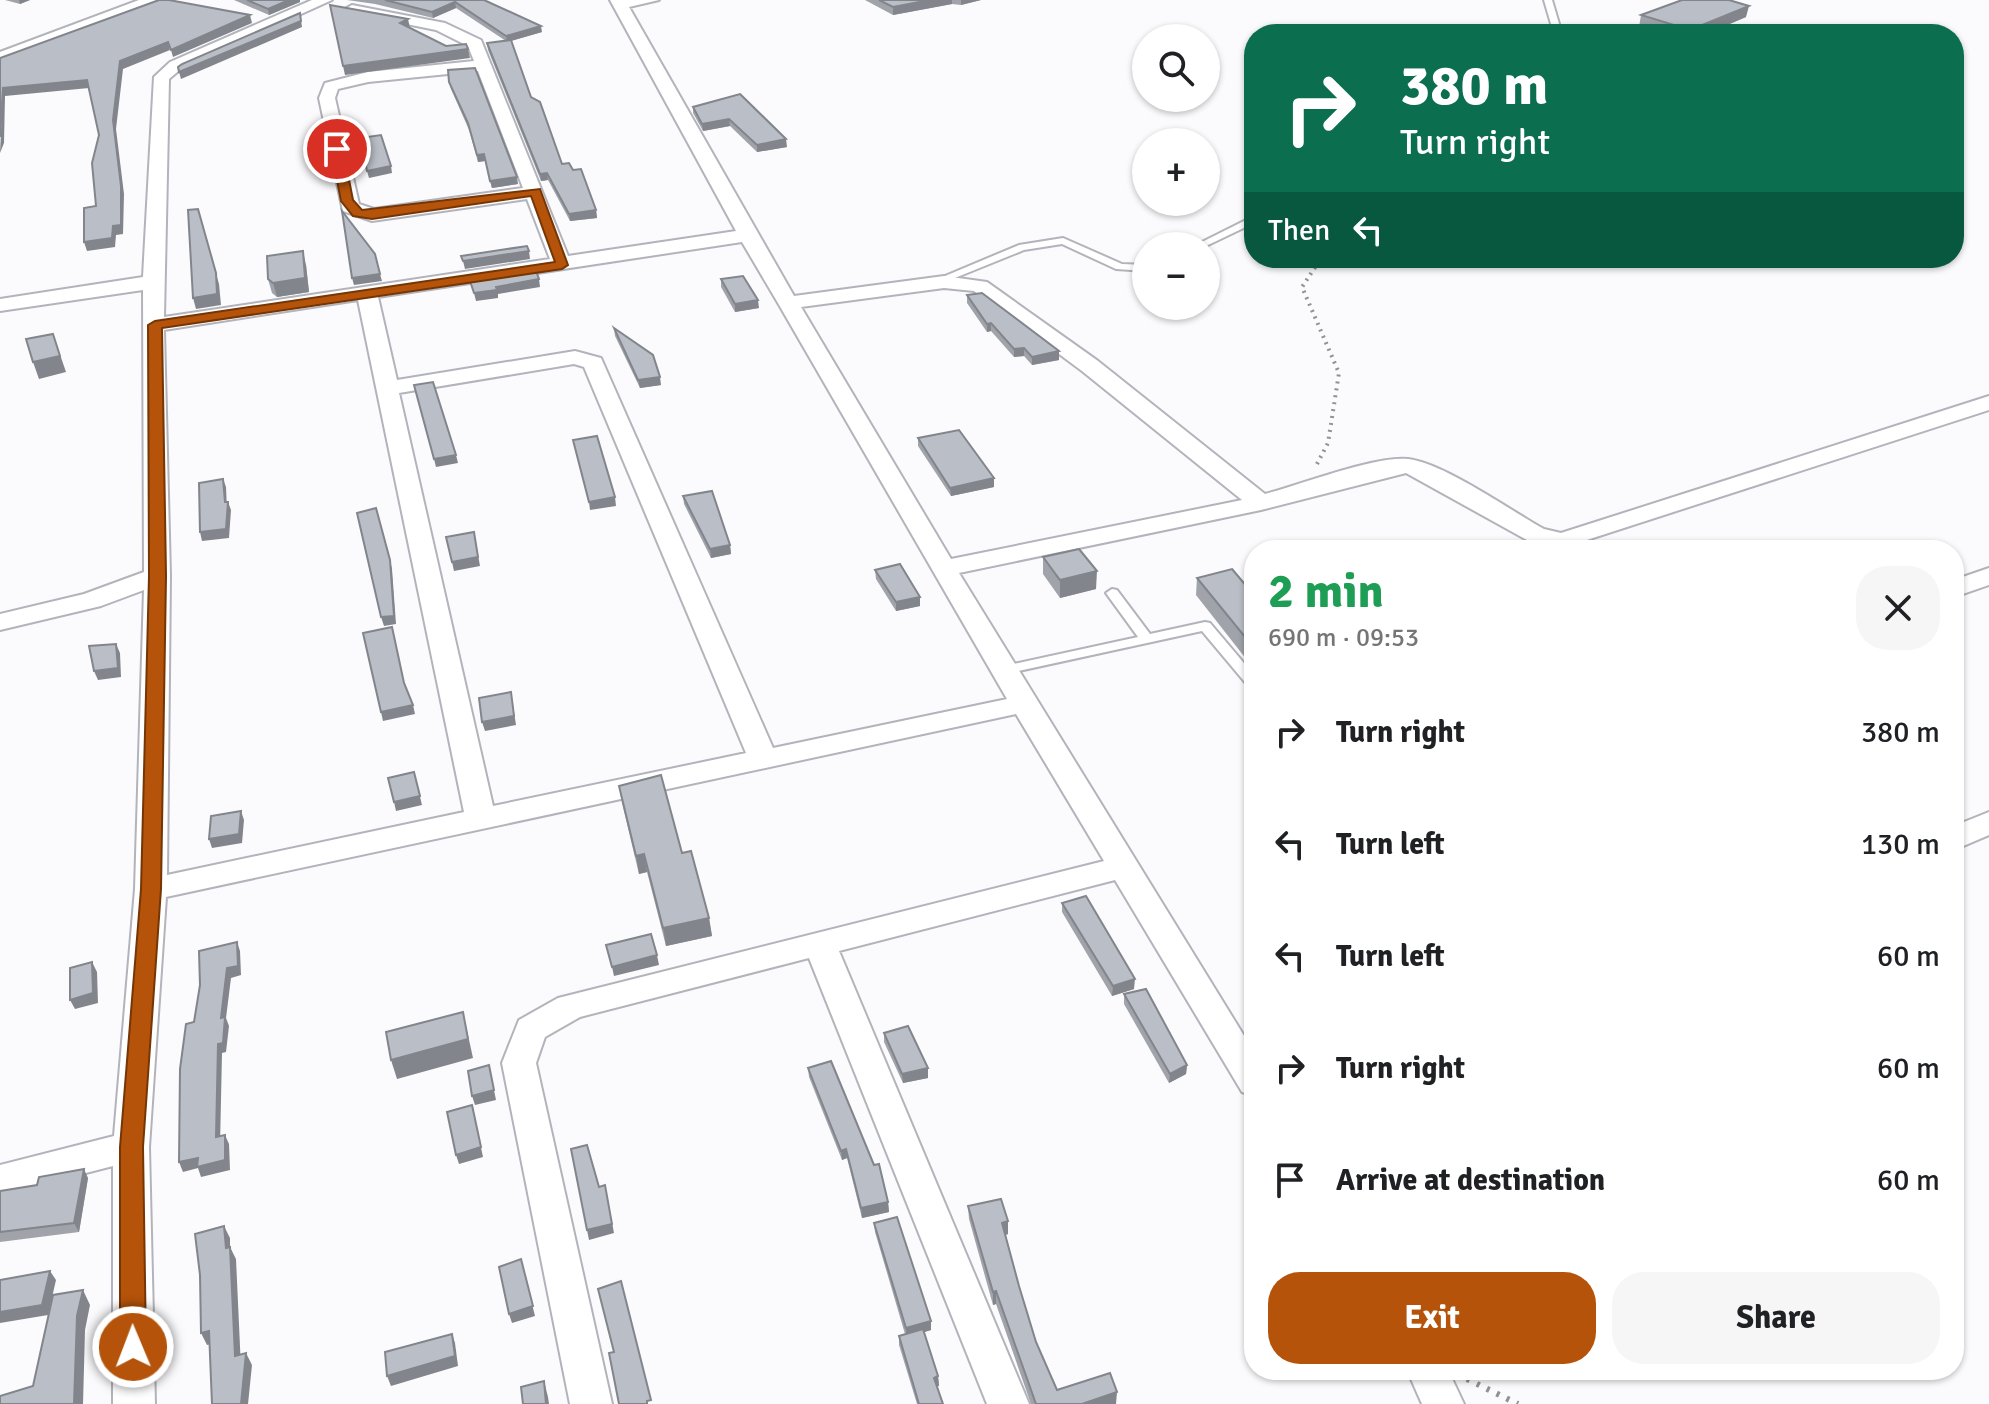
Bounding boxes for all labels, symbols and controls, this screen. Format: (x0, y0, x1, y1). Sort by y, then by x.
map controls (1132, 24, 1220, 320)
button: search (1132, 24, 1220, 112)
text: 380 m (1400, 51, 1548, 120)
icon: right (1268, 56, 1372, 160)
pin (303, 115, 371, 183)
text: Turn right (1400, 120, 1550, 165)
icon: arrive (315, 127, 359, 171)
button: + (1132, 128, 1220, 216)
icon: left (1346, 208, 1390, 252)
text: Then (1268, 212, 1330, 249)
button: − (1132, 232, 1220, 320)
text: 2 min (1268, 562, 1384, 621)
button: close (1856, 566, 1940, 650)
text: 690 m · 09:53 (1268, 622, 1419, 654)
icon: right (1268, 710, 1312, 754)
text: Turn right (1336, 714, 1465, 751)
text: 380 m (1861, 714, 1940, 751)
icon: left (1268, 822, 1312, 866)
text: Turn left (1336, 826, 1445, 863)
text: 130 m (1861, 826, 1940, 863)
icon: left (1268, 934, 1312, 978)
text: Turn left (1336, 938, 1445, 975)
text: 60 m (1877, 938, 1940, 975)
icon: right (1268, 1046, 1312, 1090)
text: Turn right (1336, 1050, 1465, 1087)
text: 60 m (1877, 1050, 1940, 1087)
icon: arrive (1268, 1158, 1312, 1202)
text: Arrive at destination (1336, 1162, 1605, 1199)
text: 60 m (1877, 1162, 1940, 1199)
button: Exit (1268, 1272, 1596, 1364)
button: Share (1612, 1272, 1940, 1364)
position arrow (91, 1305, 175, 1389)

